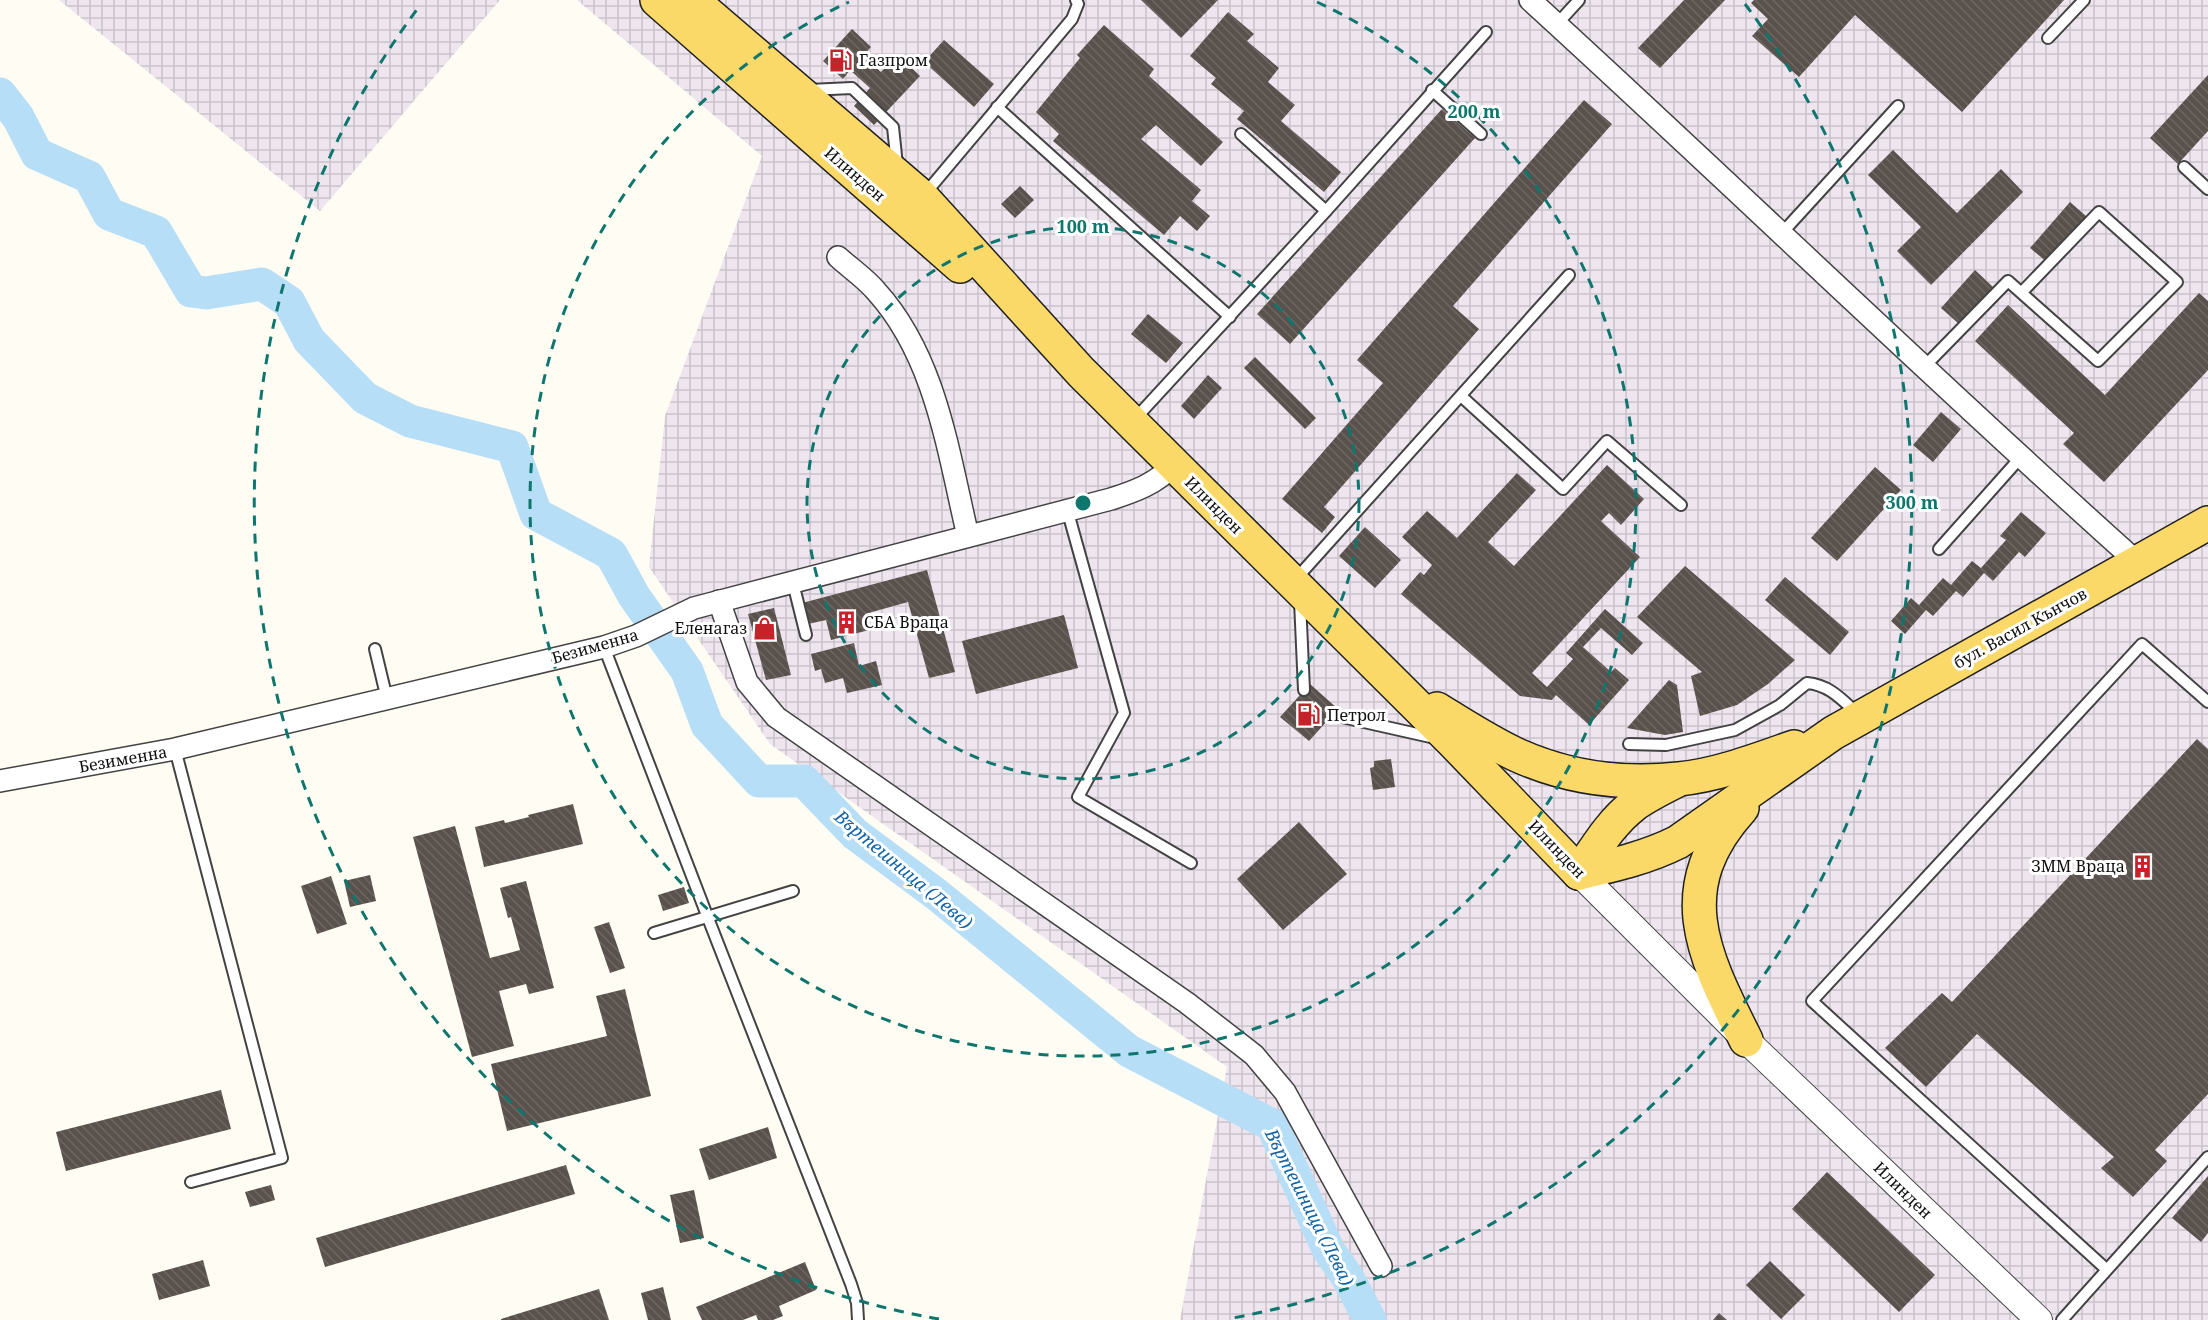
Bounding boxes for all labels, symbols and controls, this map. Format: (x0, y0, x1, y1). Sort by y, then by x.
fuel station icon: Газпром (828, 47, 854, 73)
place label: Газпром (859, 49, 928, 71)
text: 200 m (1448, 99, 1501, 123)
street label: Илинден (820, 142, 890, 207)
text: 100 m (1057, 214, 1110, 238)
street label: Илинден (1180, 471, 1248, 539)
text: 300 m (1886, 490, 1939, 514)
centre of rings (1073, 493, 1093, 513)
street label: бул. Васил Кънчов (1950, 582, 2091, 674)
building icon: СБА Враца (833, 609, 859, 635)
place label: СБА Враца (864, 611, 949, 633)
shop icon: Еленагаз (752, 615, 778, 641)
place label: Еленагаз (674, 617, 747, 639)
street label: Безименна (549, 623, 641, 669)
fuel station icon: Петрол (1296, 702, 1322, 728)
place label: Петрол (1327, 704, 1386, 726)
street label: Безименна (77, 740, 169, 778)
water label: Въртешница (Лева) (829, 804, 978, 934)
street label: Илинден (1524, 815, 1591, 883)
building icon: ЗММ Враца (2130, 853, 2156, 879)
place label: ЗММ Враца (2031, 855, 2125, 877)
water label: Въртешница (Лева) (1260, 1124, 1360, 1290)
street label: Илинден (1869, 1157, 1937, 1224)

